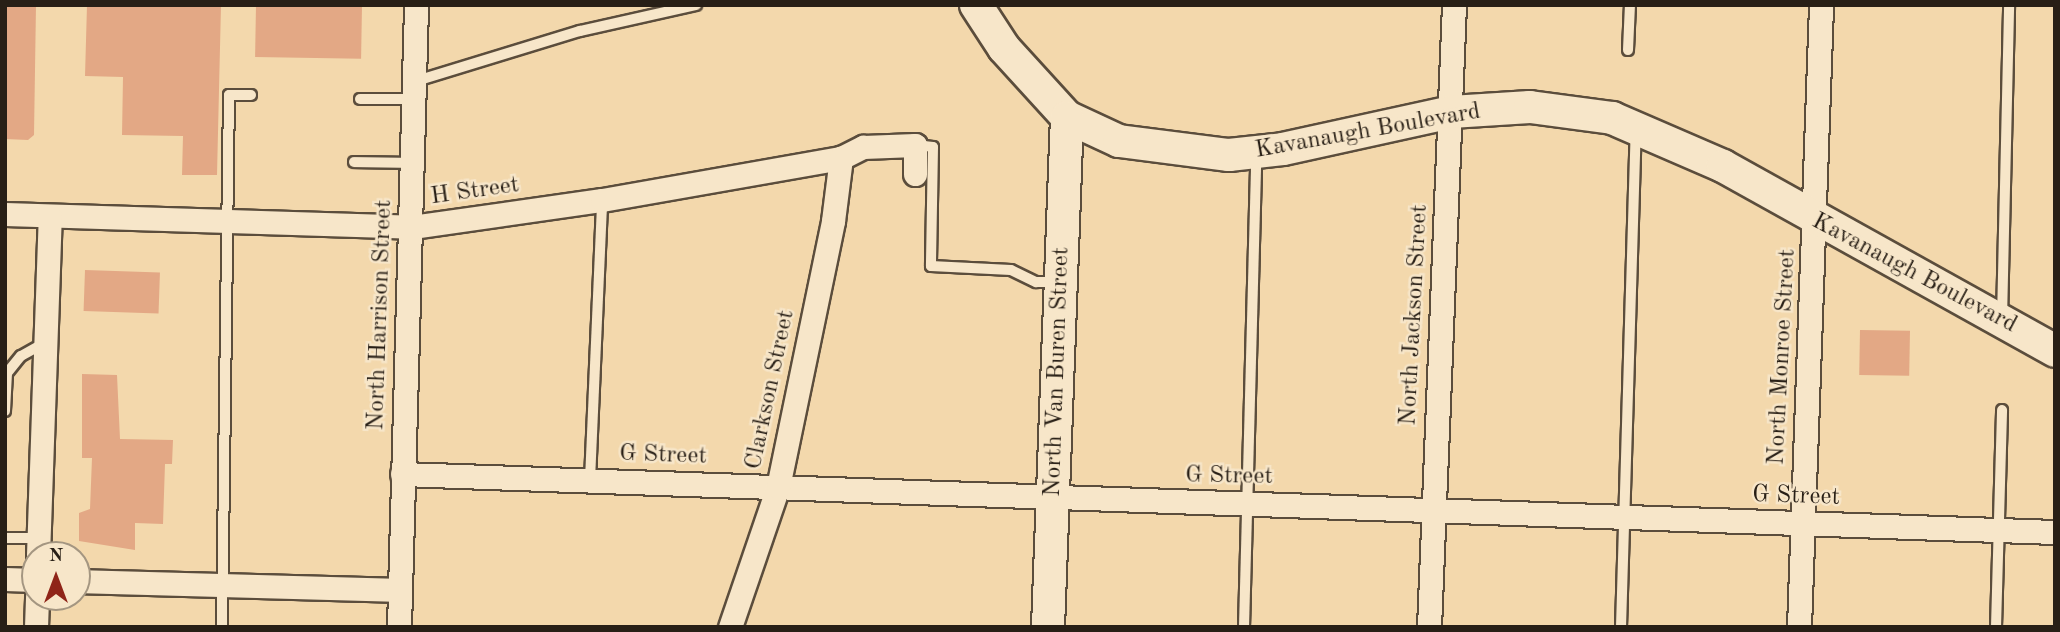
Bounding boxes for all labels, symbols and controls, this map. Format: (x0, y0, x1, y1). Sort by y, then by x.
street label: Kavanaugh Boulevard (1253, 98, 1483, 166)
street label: H Street (429, 172, 521, 212)
street label: North Harrison Street (363, 199, 399, 431)
street label: North Jackson Street (1395, 204, 1435, 426)
street label: Kavanaugh Boulevard (1806, 208, 2022, 340)
street label: North Van Buren Street (1039, 247, 1077, 497)
street label: North Monroe Street (1763, 248, 1803, 466)
street label: Clarkson Street (740, 308, 802, 472)
street label: G Street (619, 440, 707, 472)
street label: G Street (1185, 462, 1273, 492)
street label: G Street (1752, 481, 1840, 513)
north arrow (21, 541, 91, 611)
text: N (49, 547, 63, 566)

